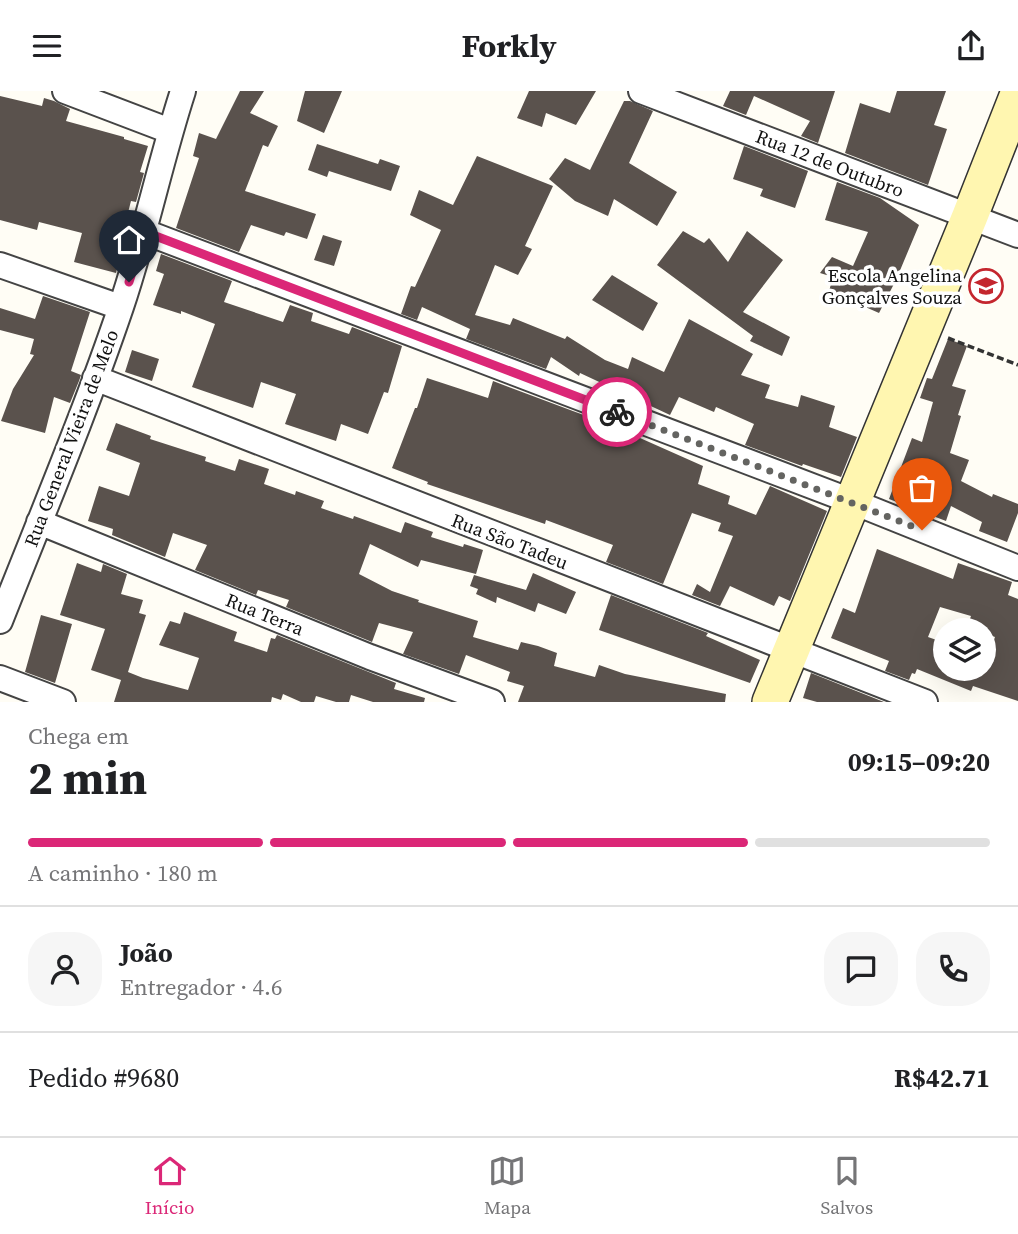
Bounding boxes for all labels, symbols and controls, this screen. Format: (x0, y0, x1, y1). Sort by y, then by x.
text: Forkly (461, 24, 557, 68)
icon: menu (28, 27, 66, 65)
icon: share (952, 27, 990, 65)
street label: Rua 12 de Outubro (752, 123, 908, 203)
pin (99, 210, 159, 282)
icon: home (110, 221, 148, 259)
place label: Escola Angelina Gonçalves Souza (822, 262, 962, 310)
school or university icon: Escola Angelina Gonçalves Souza (967, 267, 1005, 305)
street label: Rua General Vieira de Melo (18, 326, 124, 550)
courier (582, 377, 652, 447)
icon: bike (598, 393, 636, 431)
pin (892, 458, 952, 530)
icon: bag (903, 469, 941, 507)
street label: Rua São Tadeu (448, 507, 572, 575)
street label: Rua Terra (222, 587, 308, 642)
map controls (933, 618, 996, 681)
button: layers (933, 618, 996, 681)
text: Chega em (28, 720, 129, 752)
text: 09:15–09:20 (848, 744, 990, 780)
text: 2 min (28, 746, 147, 809)
text: A caminho · 180 m (28, 857, 218, 889)
button: person (28, 932, 102, 1006)
button: chat (824, 932, 898, 1006)
button: phone (916, 932, 990, 1006)
text: João (120, 935, 173, 971)
text: Entregador · 4.6 (120, 971, 282, 1003)
text: Pedido #9680 (28, 1060, 179, 1096)
text: R$42.71 (894, 1060, 990, 1096)
tab: Início (145, 1152, 194, 1220)
tab: Mapa (484, 1152, 531, 1220)
tab: Salvos (820, 1152, 873, 1220)

